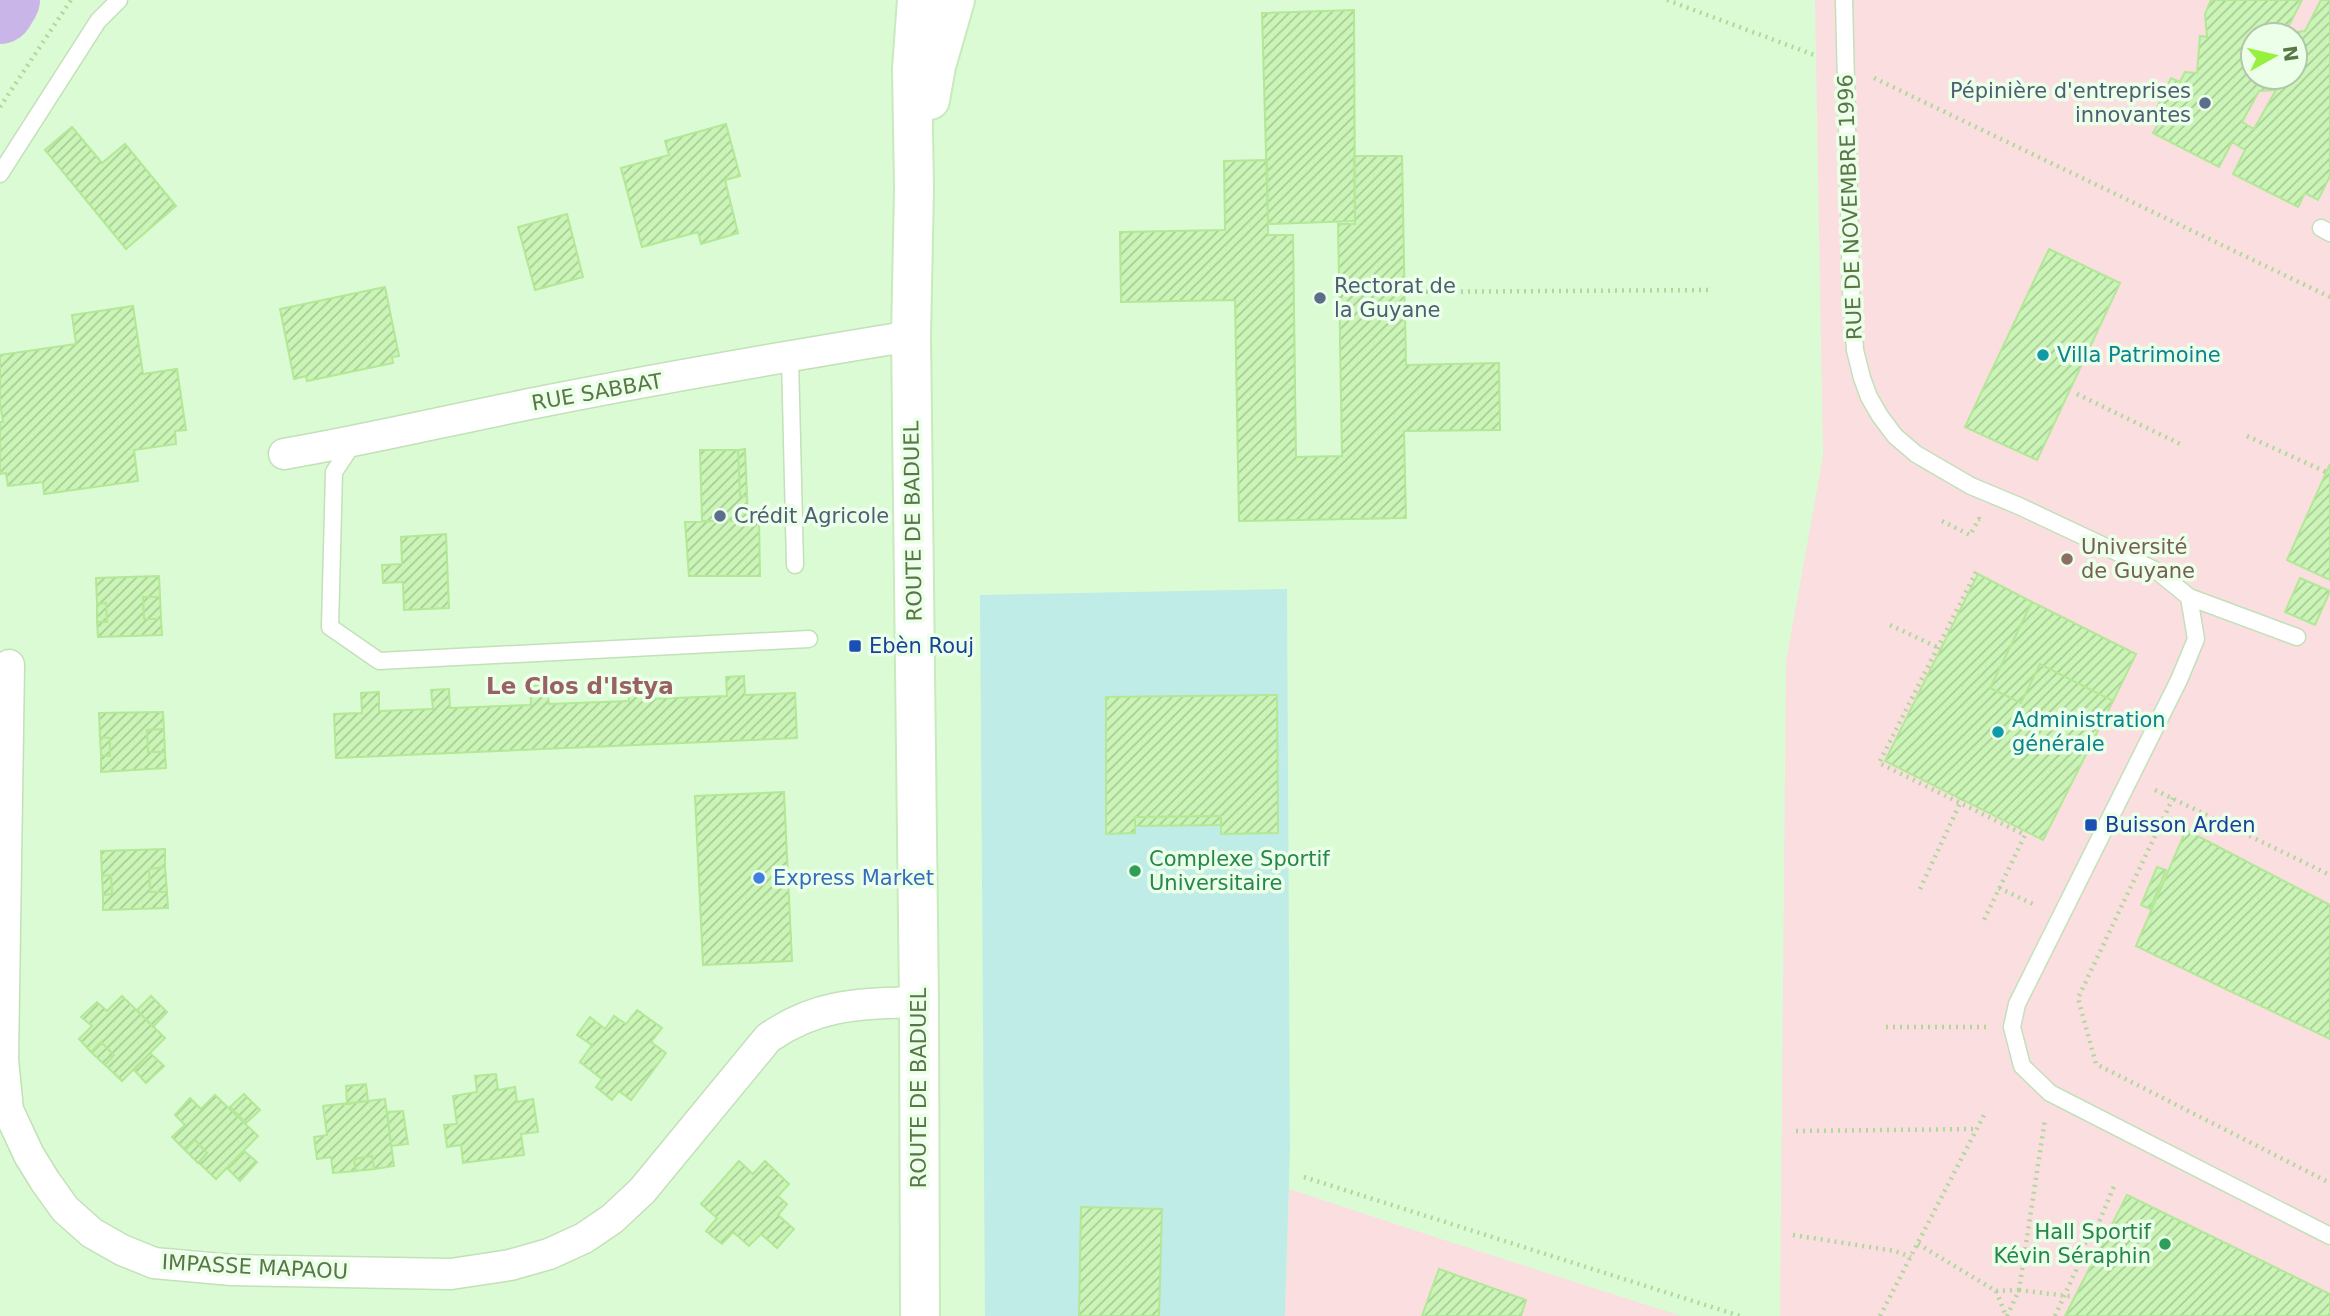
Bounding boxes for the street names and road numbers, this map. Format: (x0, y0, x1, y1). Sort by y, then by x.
street label: RUE DE NOVEMBRE 1996 (1833, 74, 1867, 340)
street label: RUE SABBAT (530, 369, 664, 415)
street label: ROUTE DE BADUEL (899, 420, 927, 622)
street label: ROUTE DE BADUEL (907, 987, 931, 1188)
street label: IMPASSE MAPAOU (161, 1250, 349, 1284)

